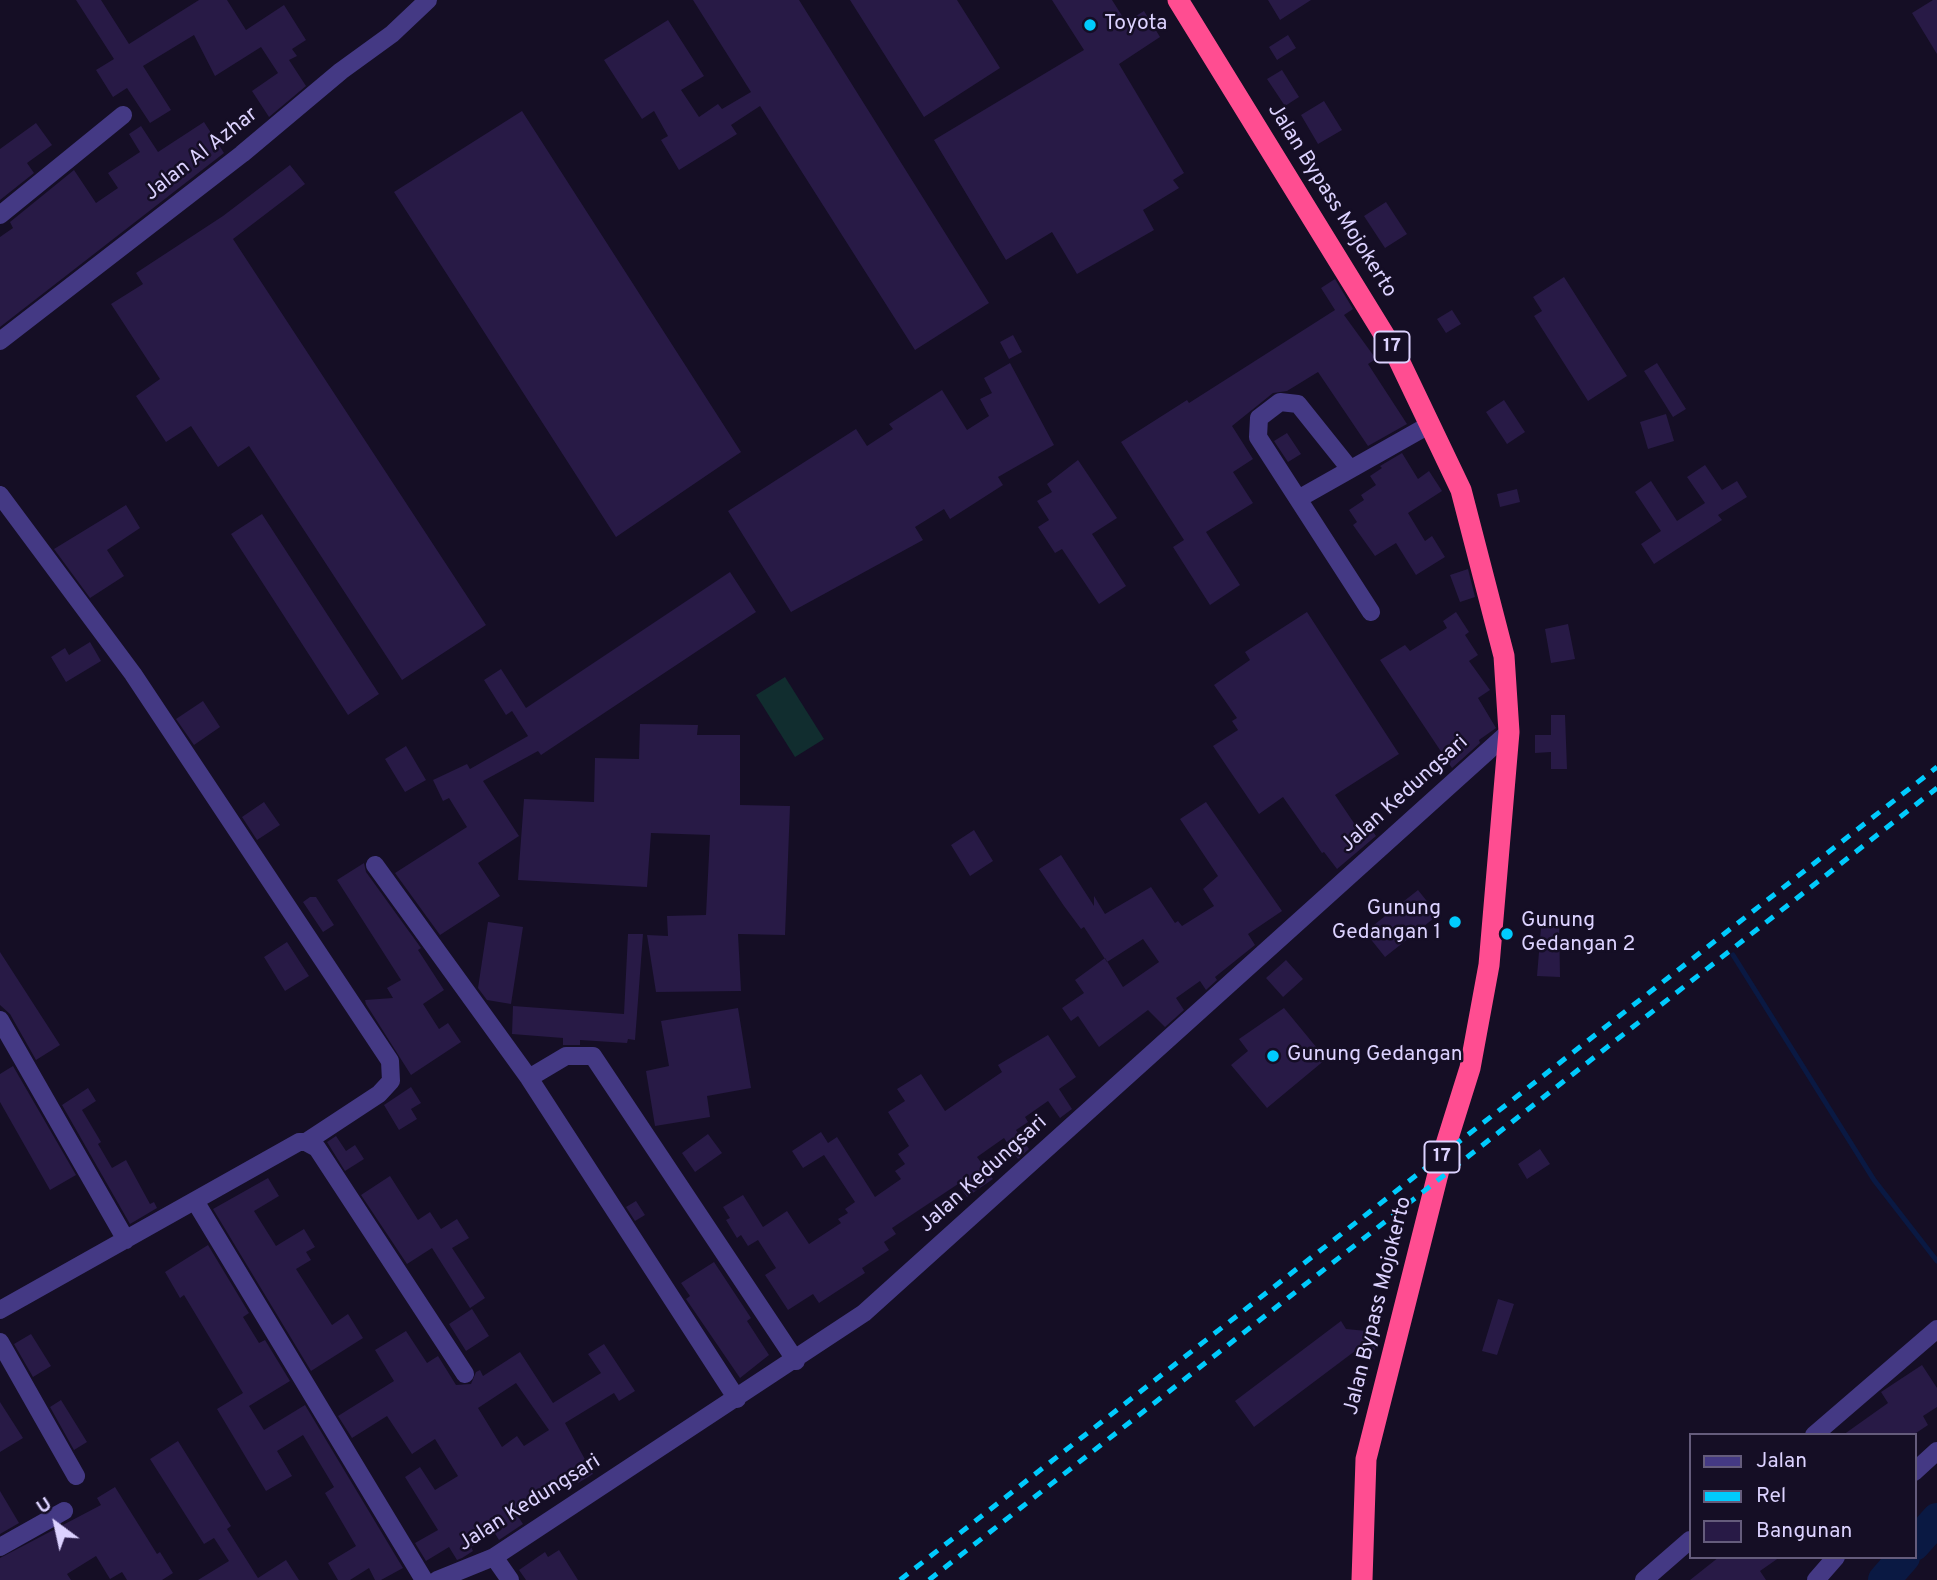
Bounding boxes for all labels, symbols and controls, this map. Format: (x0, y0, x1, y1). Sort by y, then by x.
place label: Toyota (1104, 12, 1167, 38)
marker: Toyota (1082, 17, 1098, 33)
street label: Jalan Bypass Mojokerto (1261, 99, 1401, 303)
street label: Jalan Al Azhar (140, 103, 264, 207)
road number: 17 (1374, 332, 1410, 362)
street label: Jalan Kedungsari (1336, 731, 1474, 859)
place label: Gunung Gedangan 1 (1332, 897, 1441, 947)
place label: Gunung Gedangan 2 (1521, 909, 1635, 959)
marker: Gunung Gedangan 1 (1447, 914, 1463, 930)
marker: Gunung Gedangan 2 (1499, 926, 1515, 942)
place label: Gunung Gedangan (1287, 1043, 1463, 1069)
marker: Gunung Gedangan (1265, 1048, 1281, 1064)
street label: Jalan Kedungsari (915, 1111, 1053, 1239)
road number: 17 (1424, 1142, 1460, 1172)
street label: Jalan Bypass Mojokerto (1340, 1194, 1418, 1418)
legend (1688, 1433, 1916, 1559)
text: Jalan (1756, 1448, 1807, 1475)
street label: Jalan Kedungsari (454, 1450, 606, 1558)
text: Rel (1756, 1483, 1786, 1510)
north arrow (21, 1489, 91, 1559)
text: U (32, 1493, 57, 1520)
text: Bangunan (1756, 1518, 1852, 1545)

